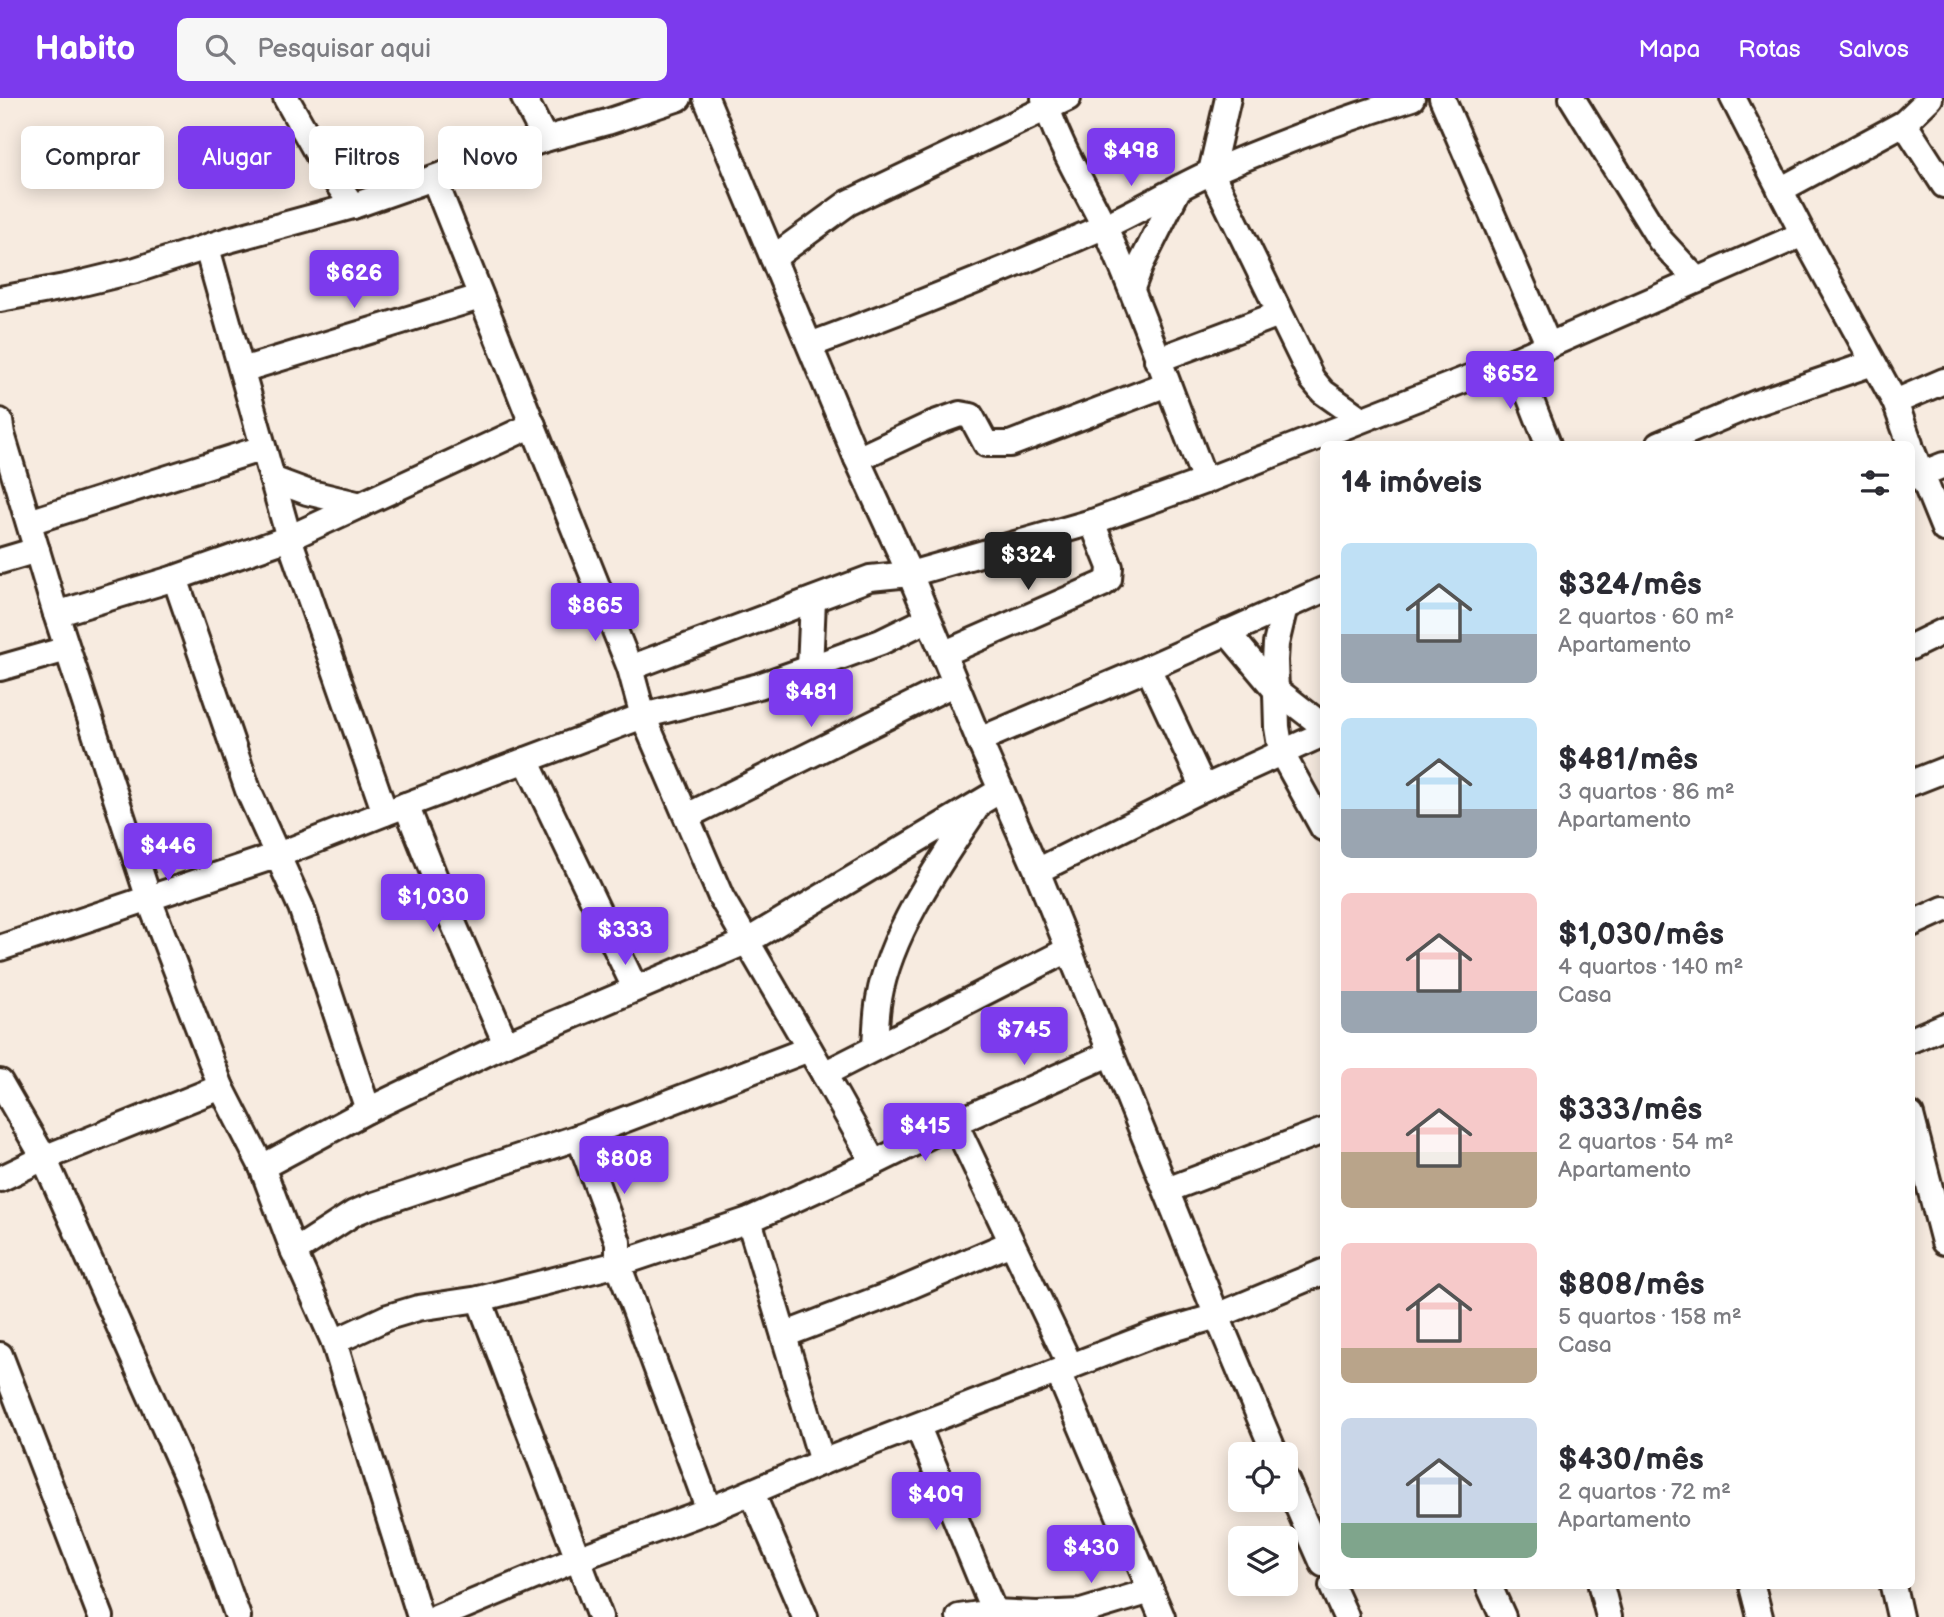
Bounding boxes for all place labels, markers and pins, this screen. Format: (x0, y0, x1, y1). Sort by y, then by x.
pin: $498 (1090, 129, 1172, 188)
pin: $626 (313, 250, 395, 310)
pin: $652 (1469, 352, 1551, 411)
pin: $324 (987, 532, 1069, 592)
pin: $865 (554, 584, 636, 643)
pin: $481 (770, 670, 852, 729)
pin: $446 (127, 824, 209, 883)
pin: $1,030 (376, 874, 490, 934)
pin: $333 (584, 908, 666, 967)
pin: $745 (983, 1007, 1065, 1067)
pin: $415 (884, 1104, 966, 1163)
pin: $808 (583, 1136, 665, 1196)
pin: $409 (895, 1472, 977, 1532)
pin: $430 (1050, 1526, 1132, 1585)

